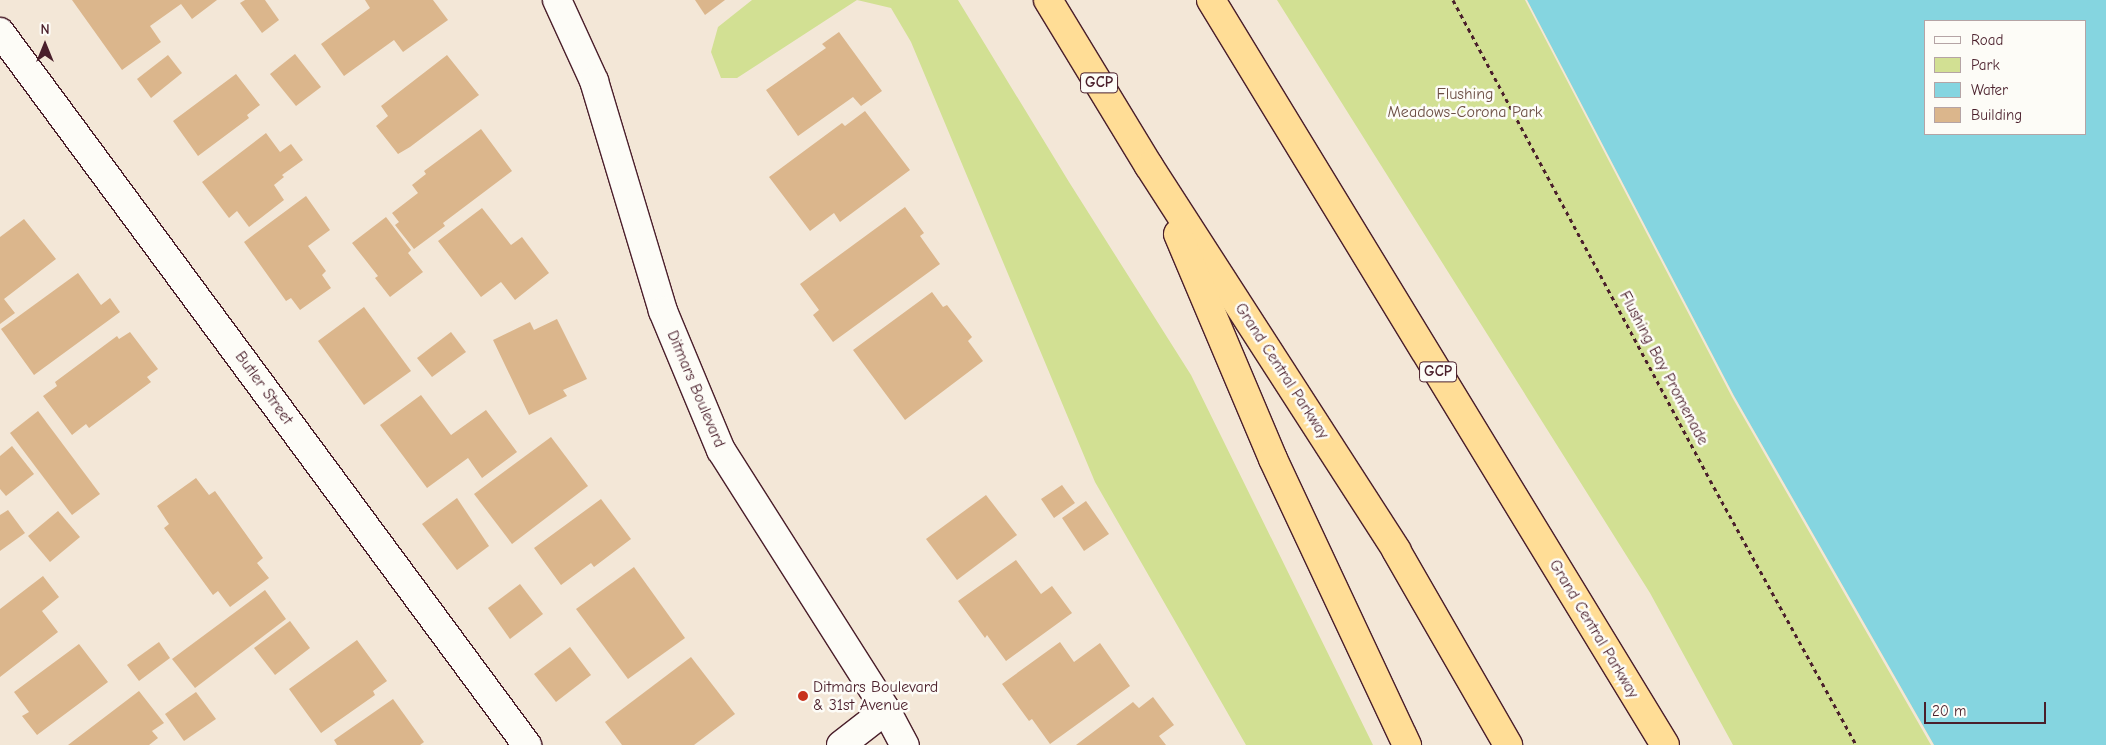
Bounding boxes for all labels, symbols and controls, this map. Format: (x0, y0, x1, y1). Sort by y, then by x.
north arrow (20, 20, 70, 70)
legend (1924, 20, 2086, 135)
text: N (40, 21, 50, 38)
text: Road (1971, 31, 2003, 49)
text: Park (1971, 56, 2000, 74)
road number: GCP (1079, 70, 1119, 96)
text: Water (1971, 81, 2008, 99)
park label: Flushing Meadows-Corona Park (1387, 84, 1543, 122)
text: Building (1971, 106, 2022, 124)
street label: Flushing Bay Promenade (1615, 288, 1713, 448)
street label: Grand Central Parkway (1231, 299, 1333, 443)
street label: Ditmars Boulevard (663, 328, 729, 450)
street label: Butler Street (231, 348, 297, 428)
road number: GCP (1418, 360, 1458, 384)
street label: Grand Central Parkway (1545, 556, 1643, 702)
place label: Ditmars Boulevard & 31st Avenue (813, 677, 938, 715)
marker: Ditmars Boulevard & 31st Avenue (797, 690, 809, 702)
scale bar (1926, 692, 2048, 724)
text: 20 m (1932, 702, 1966, 720)

